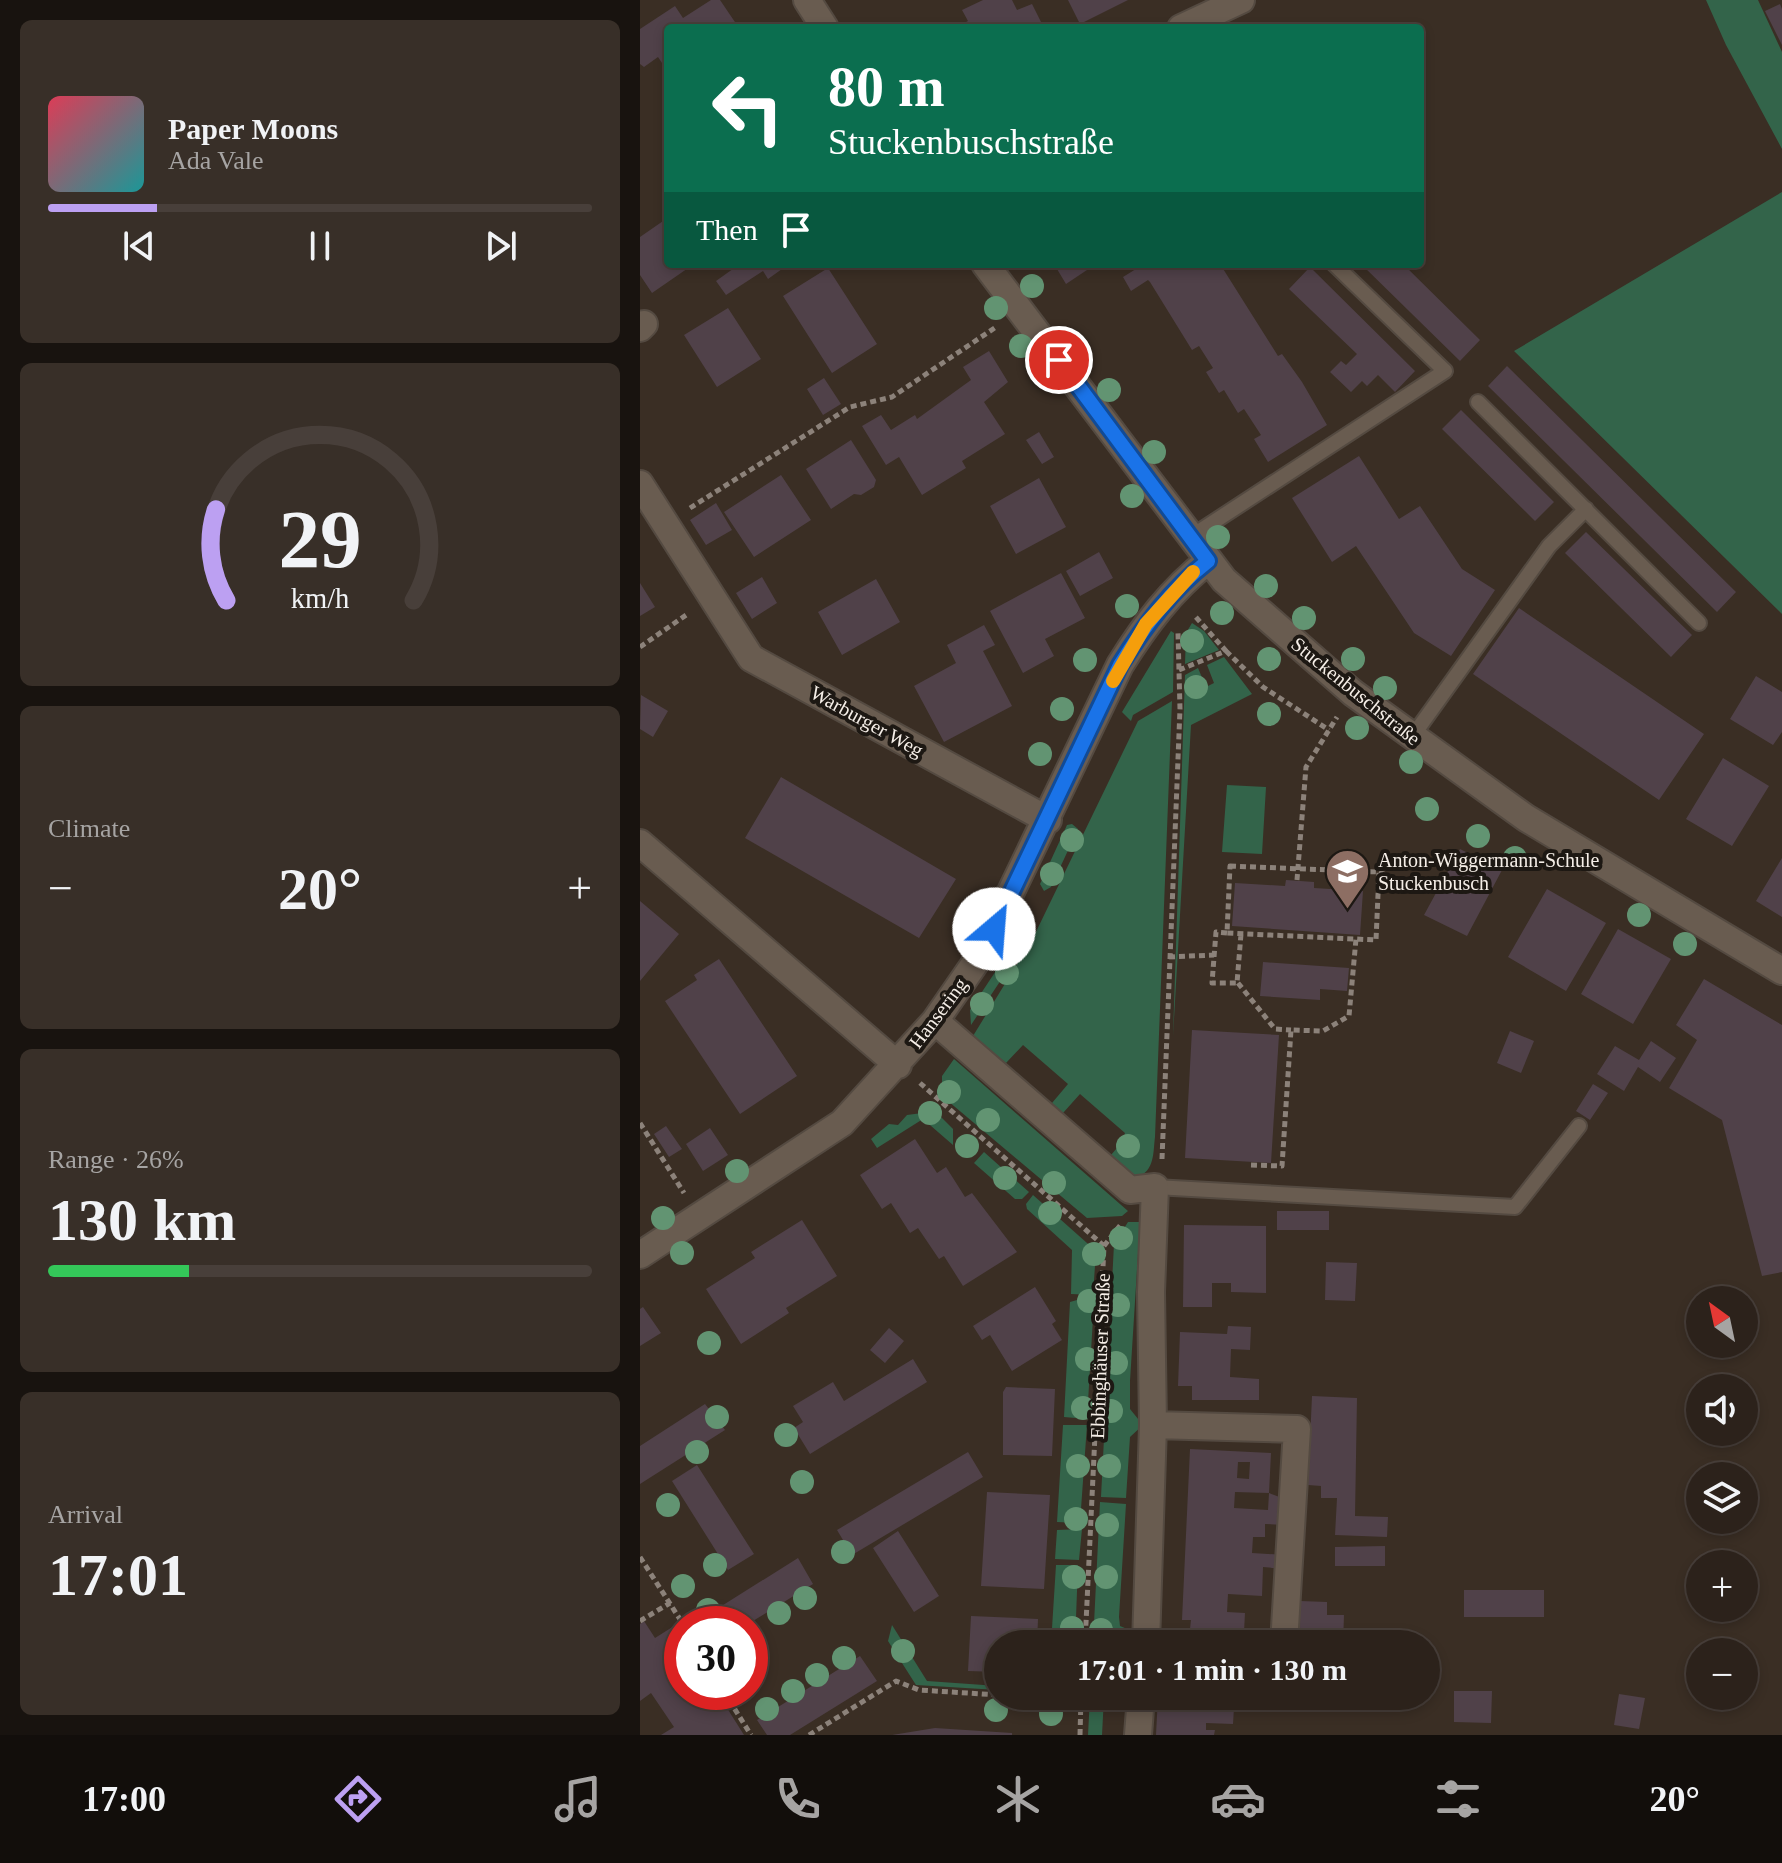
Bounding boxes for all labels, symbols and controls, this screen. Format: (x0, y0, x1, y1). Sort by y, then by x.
icon: left (696, 56, 800, 160)
text: 80 m (828, 56, 945, 118)
text: Paper Moons (168, 112, 338, 145)
text: Stuckenbuschstraße (828, 122, 1114, 162)
text: Ada Vale (168, 146, 264, 175)
icon: arrive (774, 208, 818, 252)
text: Then (696, 213, 758, 246)
icon: previous (117, 224, 161, 268)
icon: pause (298, 224, 342, 268)
icon: next (479, 224, 523, 268)
pin (1025, 326, 1093, 394)
icon: arrive (1037, 338, 1081, 382)
text: 29 (278, 492, 362, 584)
text: km/h (291, 583, 349, 614)
street label: Stuckenbuschstraße (1287, 632, 1425, 750)
street label: Warburger Weg (806, 681, 927, 762)
text: Climate (48, 814, 130, 843)
school or university icon: Anton-Wiggermann-Schule Stuckenbusch (1323, 848, 1371, 911)
place label: Anton-Wiggermann-Schule Stuckenbusch (1378, 849, 1599, 894)
text: 20° (278, 856, 362, 922)
text: − (48, 864, 73, 913)
text: + (567, 864, 592, 913)
position arrow (952, 887, 1036, 971)
street label: Hansering (904, 974, 972, 1053)
text: Range · 26% (48, 1145, 184, 1174)
text: 130 km (48, 1187, 236, 1253)
street label: Ebbinghäuser Straße (1086, 1273, 1115, 1439)
north arrow (1686, 1286, 1758, 1358)
map controls (1686, 1286, 1758, 1710)
button: sound (1686, 1374, 1758, 1446)
button: layers (1686, 1462, 1758, 1534)
text: Arrival (48, 1500, 123, 1529)
text: 17:01 (48, 1542, 188, 1608)
button: + (1686, 1550, 1758, 1622)
speed limit sign: 30 (664, 1606, 768, 1710)
button: − (1686, 1638, 1758, 1710)
text: 17:01 · 1 min · 130 m (1077, 1653, 1347, 1686)
icon: directions (330, 1771, 386, 1827)
icon: music (550, 1771, 606, 1827)
icon: phone (770, 1771, 826, 1827)
icon: climate (990, 1771, 1046, 1827)
icon: car (1210, 1771, 1266, 1827)
icon: filters (1430, 1771, 1486, 1827)
text: 17:00 (82, 1779, 166, 1819)
text: 20° (1650, 1779, 1700, 1819)

